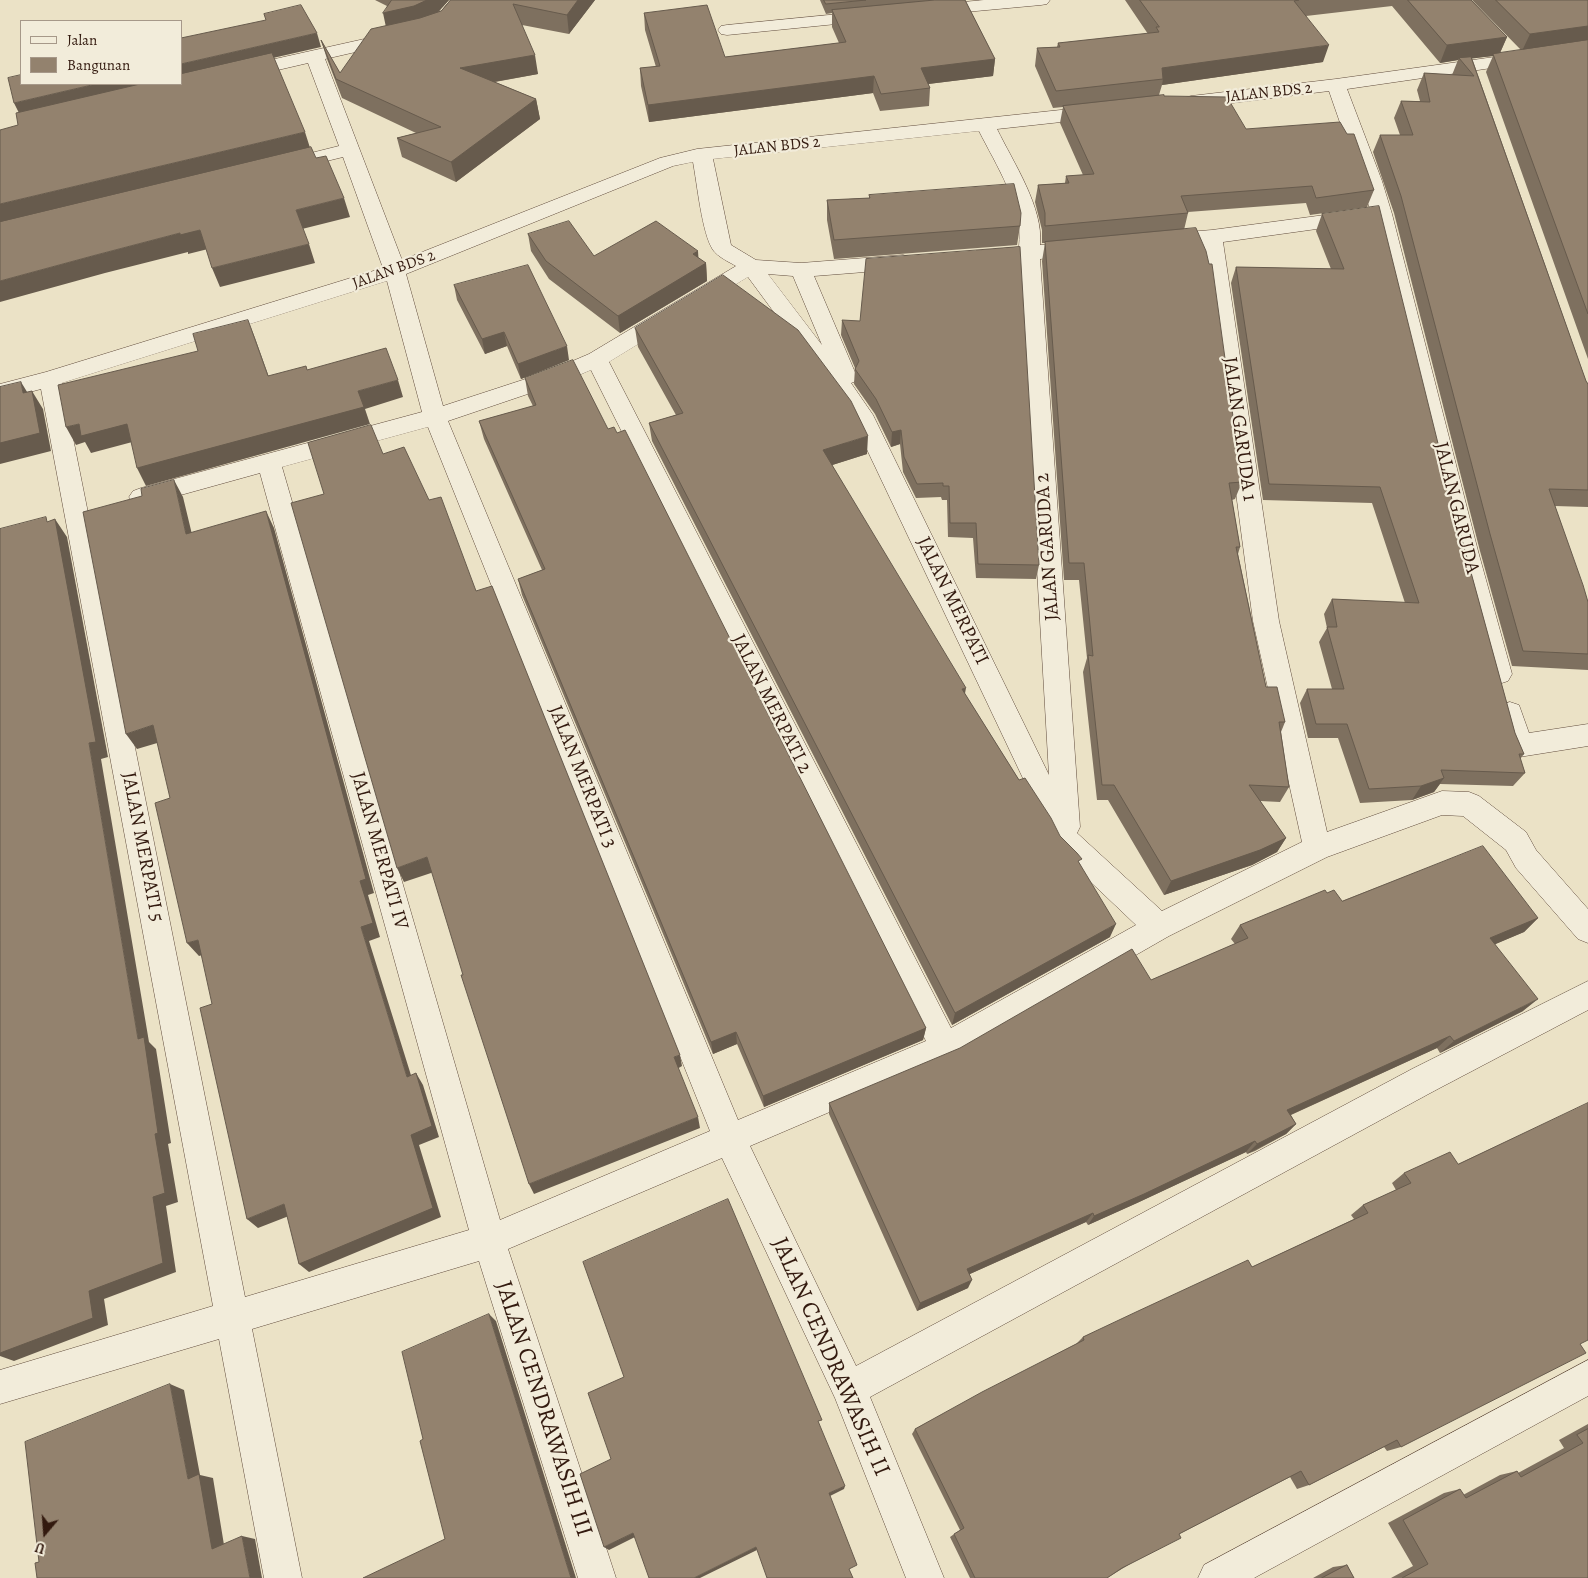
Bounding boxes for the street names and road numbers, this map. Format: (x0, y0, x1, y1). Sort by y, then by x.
street label: JALAN BDS 2 (1225, 79, 1313, 107)
street label: JALAN BDS 2 (733, 133, 821, 161)
street label: JALAN BDS 2 (350, 246, 438, 294)
street label: JALAN GARUDA 1 (1217, 355, 1261, 503)
street label: JALAN GARUDA (1428, 440, 1484, 576)
street label: JALAN GARUDA 2 (1031, 472, 1065, 622)
street label: JALAN MERPATI (911, 533, 993, 669)
street label: JALAN MERPATI 2 (726, 630, 816, 778)
street label: JALAN MERPATI 3 (542, 702, 622, 852)
street label: JALAN MERPATI IV (345, 769, 413, 933)
street label: JALAN MERPATI 5 (116, 770, 168, 924)
street label: JALAN CENDRAWASIH II (764, 1233, 896, 1481)
street label: JALAN CENDRAWASIH III (488, 1278, 598, 1540)

